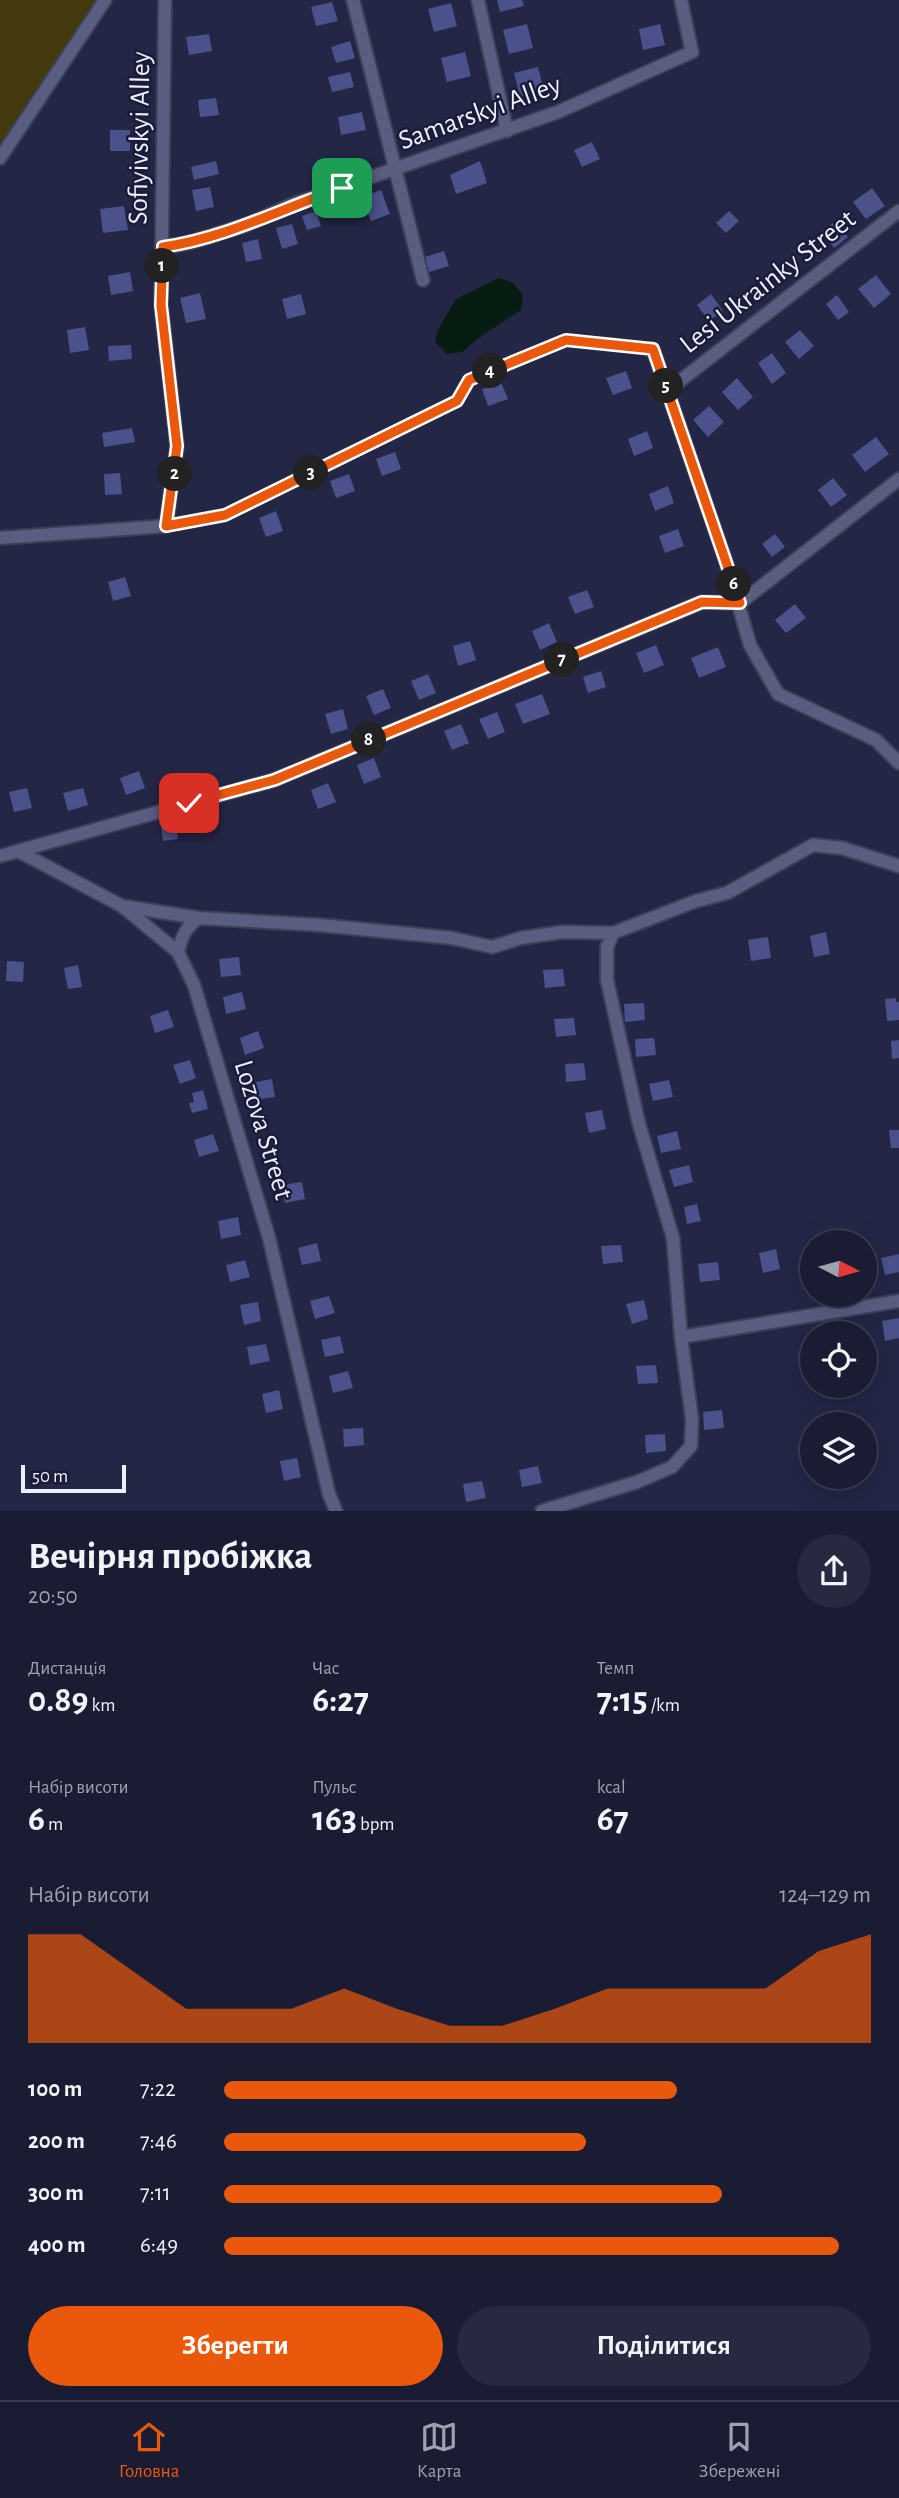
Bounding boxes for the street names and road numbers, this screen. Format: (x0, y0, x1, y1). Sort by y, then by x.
street label: Sofiyivskyi Alley (124, 51, 156, 225)
street label: Samarskyi Alley (395, 71, 565, 155)
street label: Lesi Ukrainky Street (675, 205, 861, 359)
street label: Lozova Street (229, 1057, 297, 1203)

